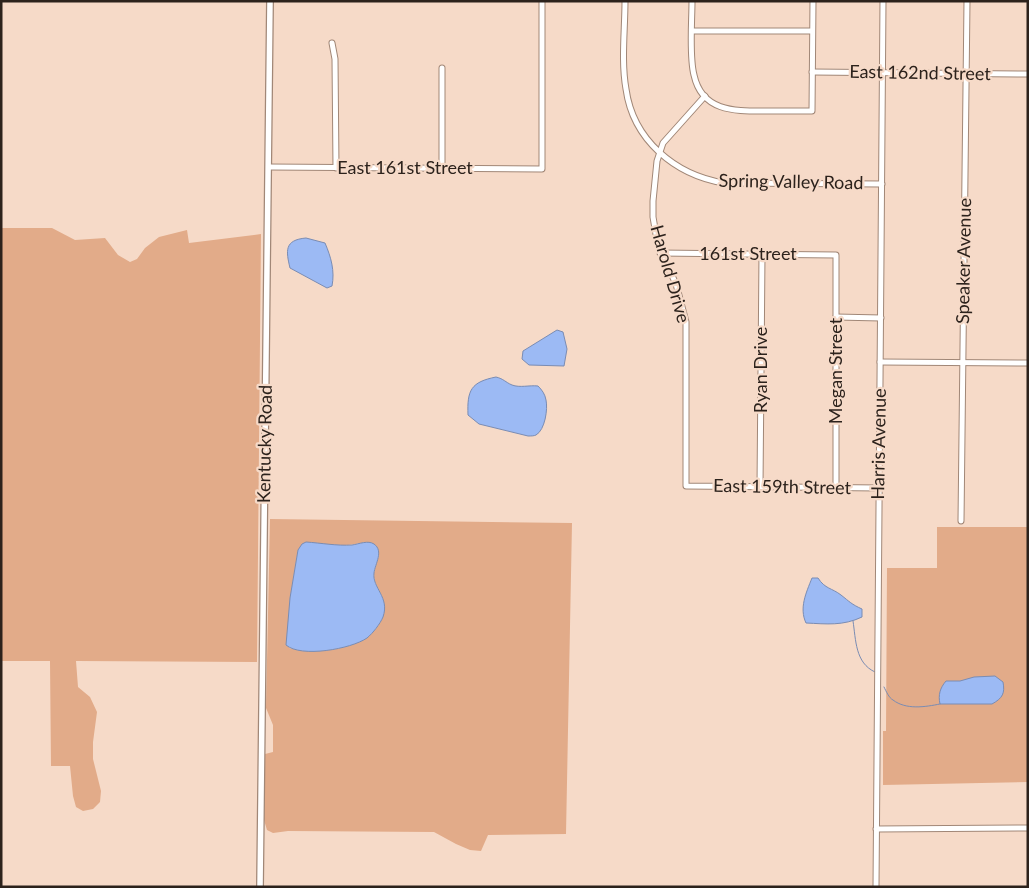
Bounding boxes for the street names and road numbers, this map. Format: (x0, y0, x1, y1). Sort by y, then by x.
street label: East 162nd Street (849, 60, 992, 84)
street label: East 161st Street (337, 156, 473, 178)
street label: Spring Valley Road (718, 169, 864, 193)
street label: Speaker Avenue (951, 198, 975, 324)
street label: Harold Drive (647, 222, 695, 325)
street label: 161st Street (699, 242, 797, 264)
street label: Megan Street (824, 317, 846, 424)
street label: Ryan Drive (749, 327, 771, 413)
street label: Kentucky Road (252, 385, 276, 503)
street label: Harris Avenue (866, 388, 890, 500)
street label: East 159th Street (713, 474, 852, 498)

